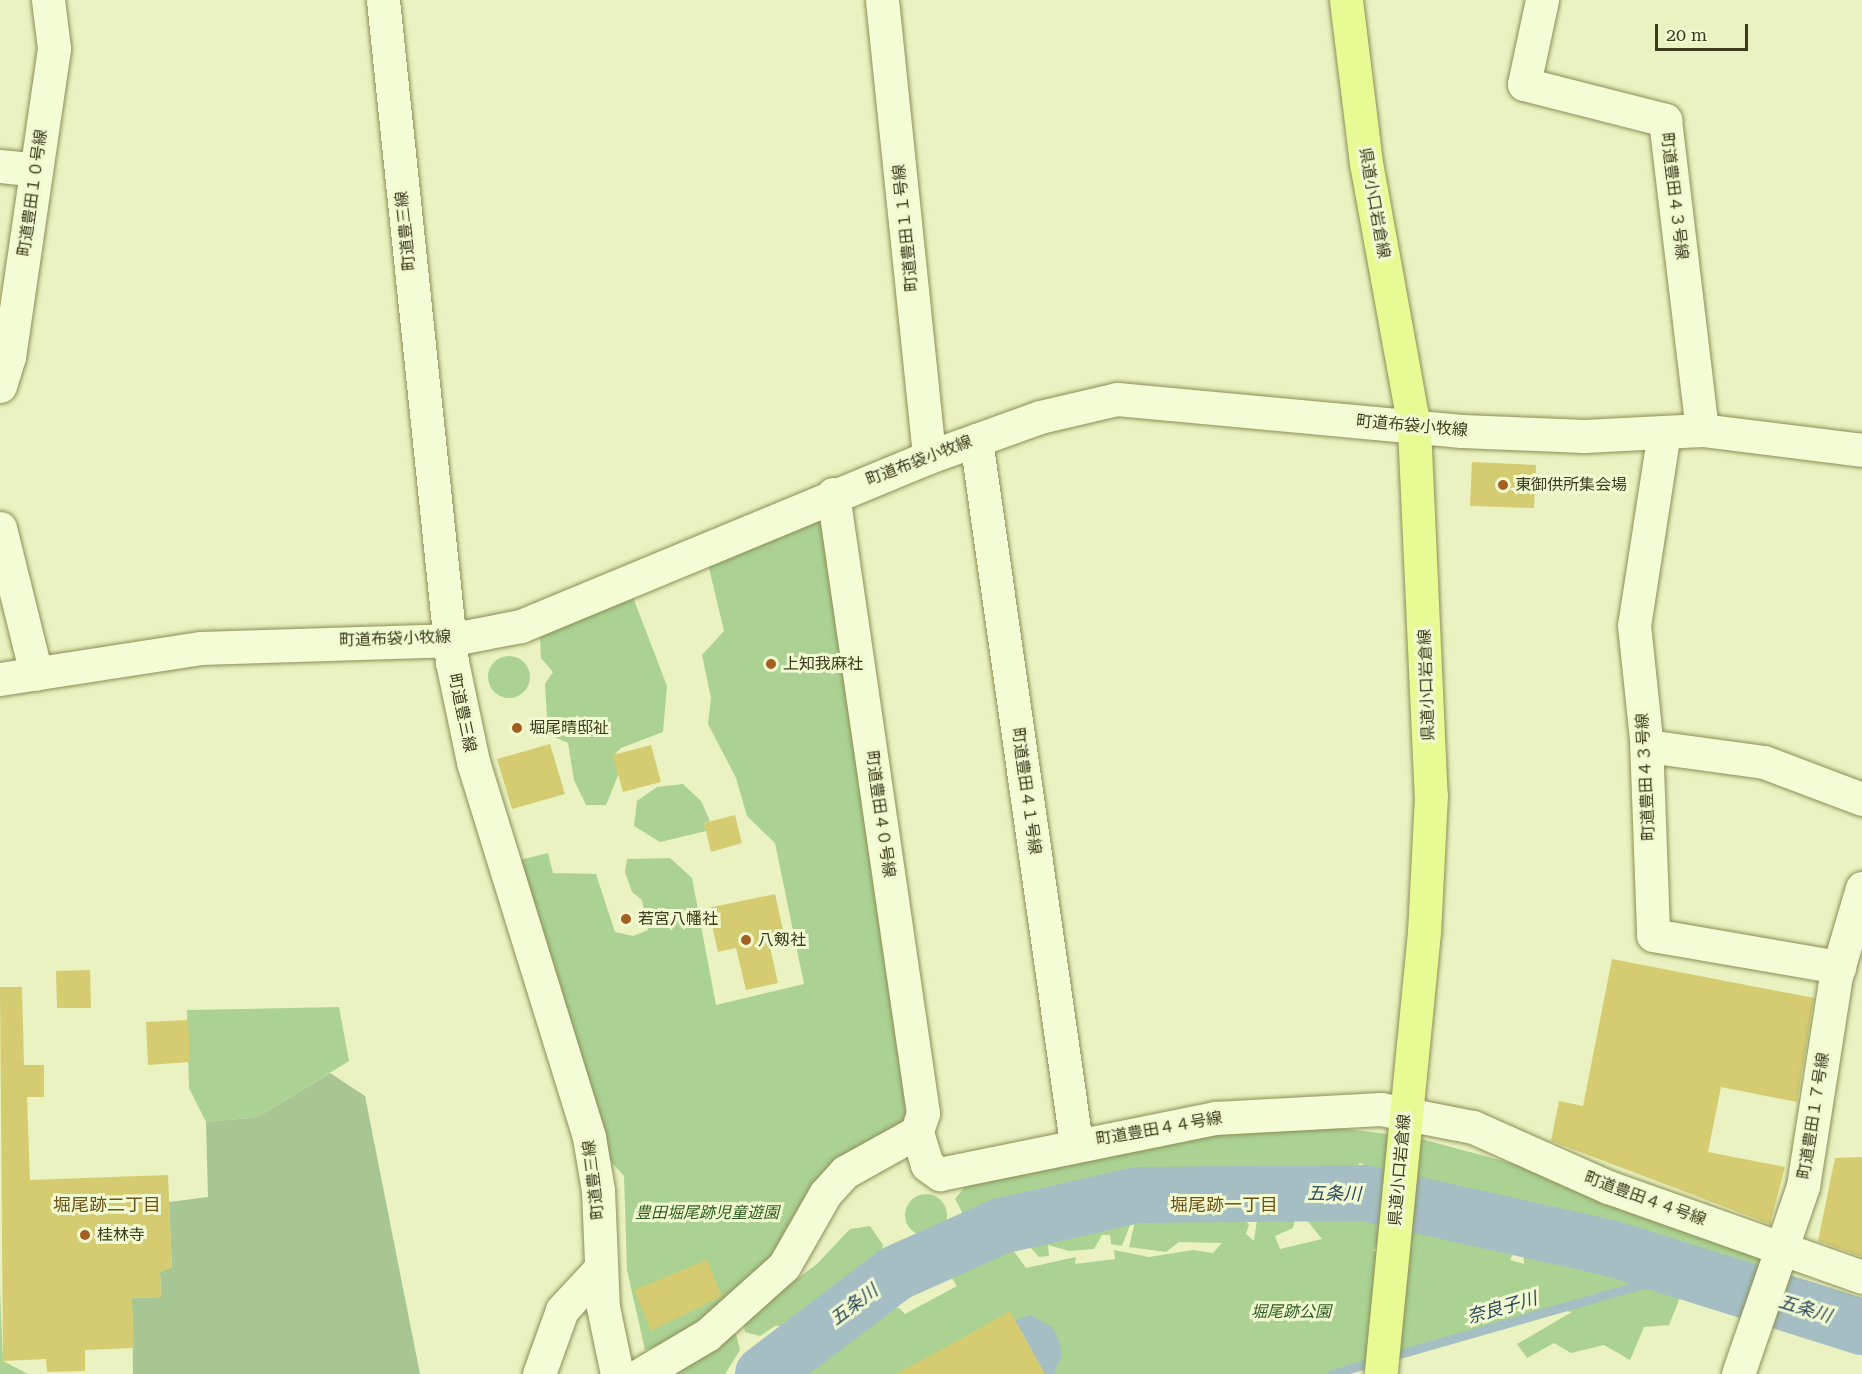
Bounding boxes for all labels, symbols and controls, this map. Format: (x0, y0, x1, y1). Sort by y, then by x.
scale bar (1658, 12, 1751, 50)
text: 20 m (1666, 24, 1707, 45)
street label: 町道豊田１０号線 (15, 128, 51, 258)
street label: 町道豊田４３号線 (1657, 131, 1691, 261)
street label: 県道小口岩倉線 (1355, 146, 1393, 260)
street label: 町道豊田１１号線 (890, 163, 922, 293)
street label: 町道豊三線 (392, 190, 420, 272)
street label: 町道布袋小牧線 (1355, 412, 1469, 440)
street label: 町道布袋小牧線 (863, 432, 975, 490)
place label: 東御供所集会場 (1515, 475, 1627, 495)
marker: 東御供所集会場 (1496, 478, 1510, 492)
street label: 町道布袋小牧線 (339, 627, 451, 651)
street label: 県道小口岩倉線 (1415, 629, 1439, 741)
place label: 上知我麻社 (783, 654, 863, 674)
marker: 上知我麻社 (764, 657, 778, 671)
street label: 町道豊三線 (444, 672, 480, 754)
street label: 町道豊田４３号線 (1633, 713, 1659, 841)
place label: 堀尾晴邸祉 (529, 718, 609, 738)
marker: 堀尾晴邸祉 (510, 721, 524, 735)
street label: 町道豊田４１号線 (1008, 726, 1044, 856)
street label: 町道豊田４０号線 (862, 749, 898, 879)
place label: 若宮八幡社 (638, 909, 718, 929)
marker: 若宮八幡社 (619, 912, 633, 926)
place label: 八剱社 (758, 930, 806, 950)
marker: 八剱社 (739, 933, 753, 947)
street label: 町道豊田１７号線 (1795, 1051, 1833, 1181)
street label: 町道豊田４４号線 (1094, 1108, 1224, 1150)
street label: 県道小口岩倉線 (1386, 1113, 1414, 1227)
street label: 町道豊三線 (580, 1139, 608, 1221)
street label: 町道豊田４４号線 (1582, 1168, 1708, 1230)
water label: 五条川 (1307, 1183, 1361, 1205)
district label: 堀尾跡二丁目 (53, 1194, 161, 1216)
district label: 堀尾跡一丁目 (1170, 1194, 1278, 1216)
park label: 豊田堀尾跡児童遊園 (635, 1203, 779, 1223)
place label: 桂林寺 (97, 1225, 145, 1245)
marker: 桂林寺 (78, 1228, 92, 1242)
water label: 五条川 (826, 1280, 882, 1330)
water label: 奈良子川 (1464, 1288, 1540, 1328)
water label: 五条川 (1776, 1291, 1834, 1327)
park label: 堀尾跡公園 (1251, 1302, 1331, 1322)

